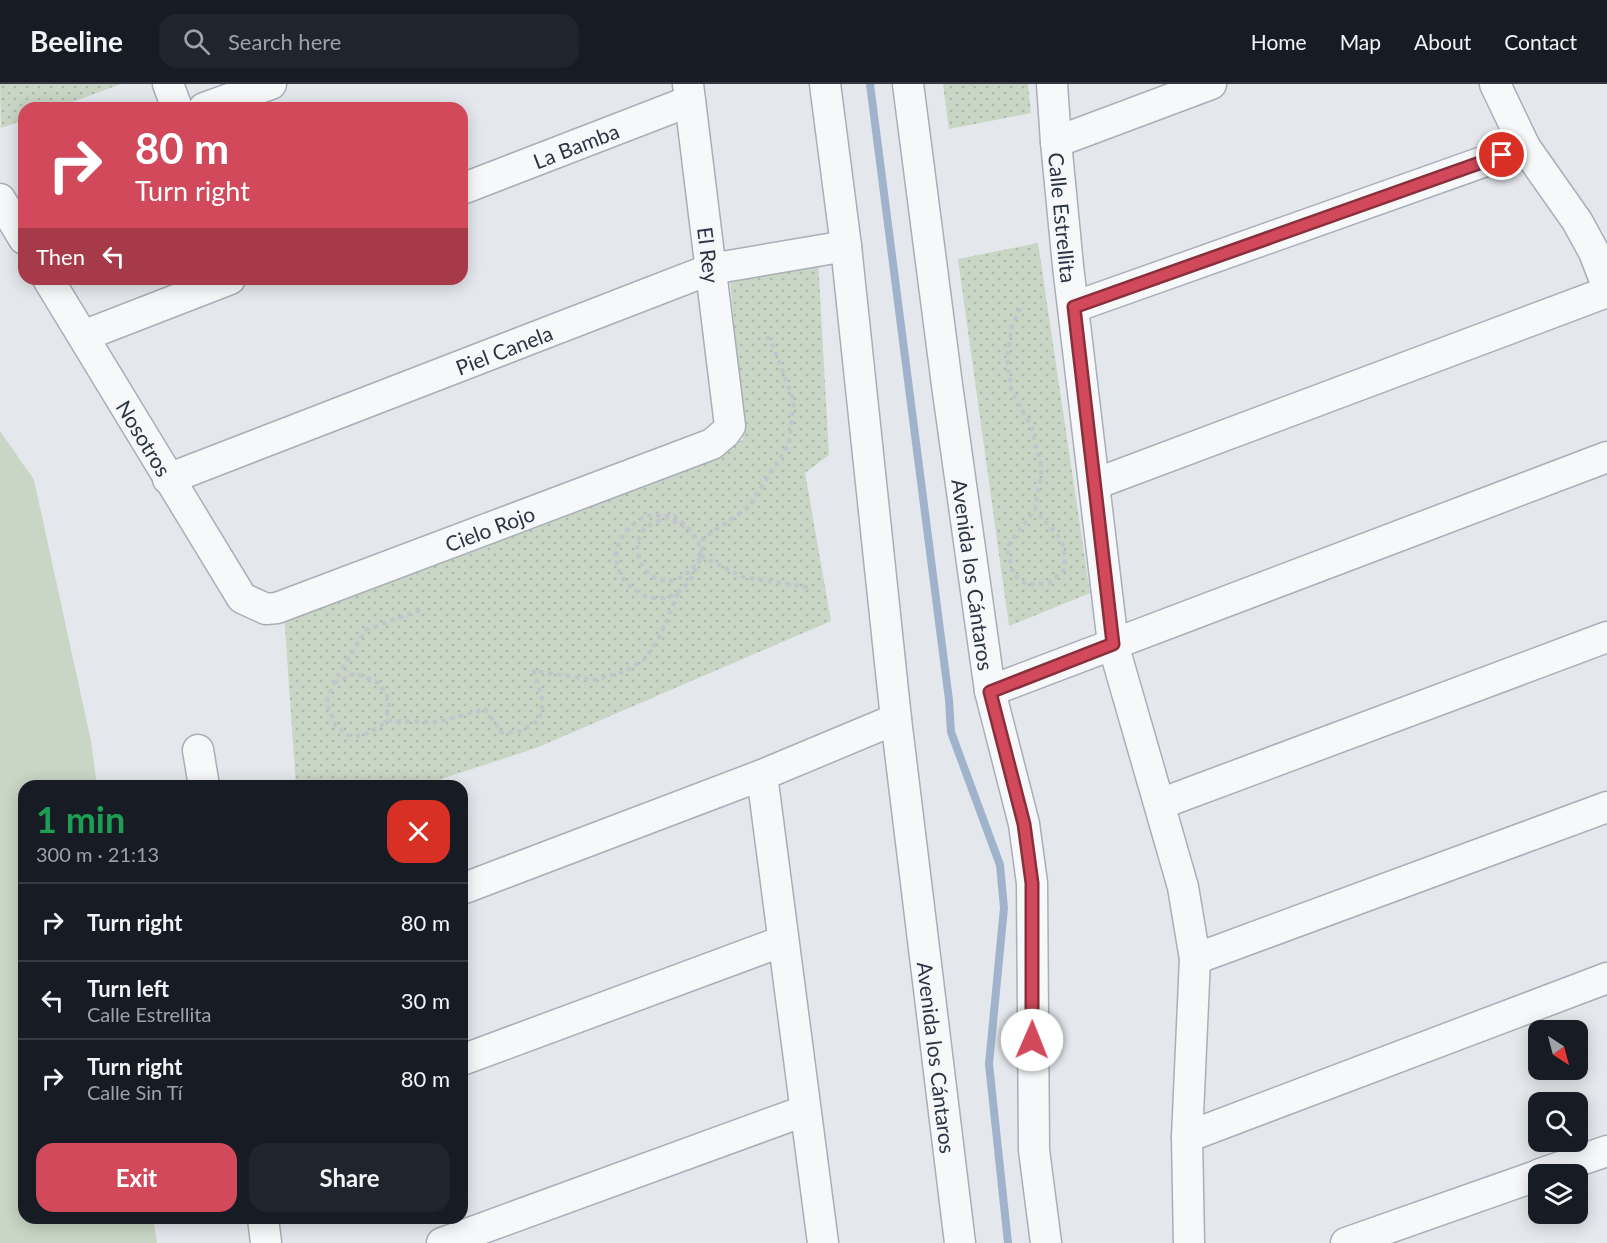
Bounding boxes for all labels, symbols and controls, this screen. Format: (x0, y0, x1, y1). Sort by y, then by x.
search box (159, 14, 579, 68)
text: Beeline (30, 24, 123, 58)
icon: search (180, 25, 213, 58)
text: Search here (228, 28, 341, 55)
text: Home (1251, 29, 1307, 54)
text: Map (1340, 29, 1381, 54)
text: About (1414, 29, 1471, 54)
text: Contact (1504, 29, 1577, 54)
street label: La Bamba (529, 117, 622, 173)
text: 80 m (135, 123, 229, 173)
icon: right (36, 126, 114, 204)
pin (1476, 129, 1527, 180)
icon: arrive (1485, 138, 1518, 171)
street label: Calle Estrellita (1045, 151, 1082, 284)
text: Turn right (135, 174, 250, 207)
street label: El Rey (693, 225, 725, 285)
icon: left (97, 240, 130, 273)
text: Then (36, 243, 85, 270)
street label: Piel Canela (452, 319, 556, 379)
street label: Nosotros (112, 395, 177, 480)
street label: Avenida los Cántaros (948, 477, 999, 672)
street label: Cielo Rojo (441, 500, 538, 556)
text: 1 min (36, 797, 125, 841)
button: close (387, 800, 450, 863)
text: 300 m · 21:13 (36, 842, 159, 866)
icon: right (36, 906, 69, 939)
text: Turn right (87, 909, 182, 936)
text: 80 m (401, 909, 450, 936)
street label: Avenida los Cántaros (913, 960, 961, 1155)
text: Turn left (87, 975, 169, 1002)
icon: left (36, 984, 69, 1017)
text: 30 m (401, 987, 450, 1014)
text: Calle Estrellita (87, 1002, 211, 1026)
position arrow (1000, 1008, 1064, 1072)
north arrow (1528, 1020, 1588, 1080)
map controls (1528, 1020, 1588, 1224)
text: Turn right (87, 1053, 182, 1080)
icon: right (36, 1062, 69, 1095)
text: 80 m (401, 1065, 450, 1092)
text: Calle Sin Tí (87, 1080, 183, 1104)
button: search (1528, 1092, 1588, 1152)
button: Exit (36, 1143, 237, 1212)
button: Share (249, 1143, 450, 1212)
button: layers (1528, 1164, 1588, 1224)

